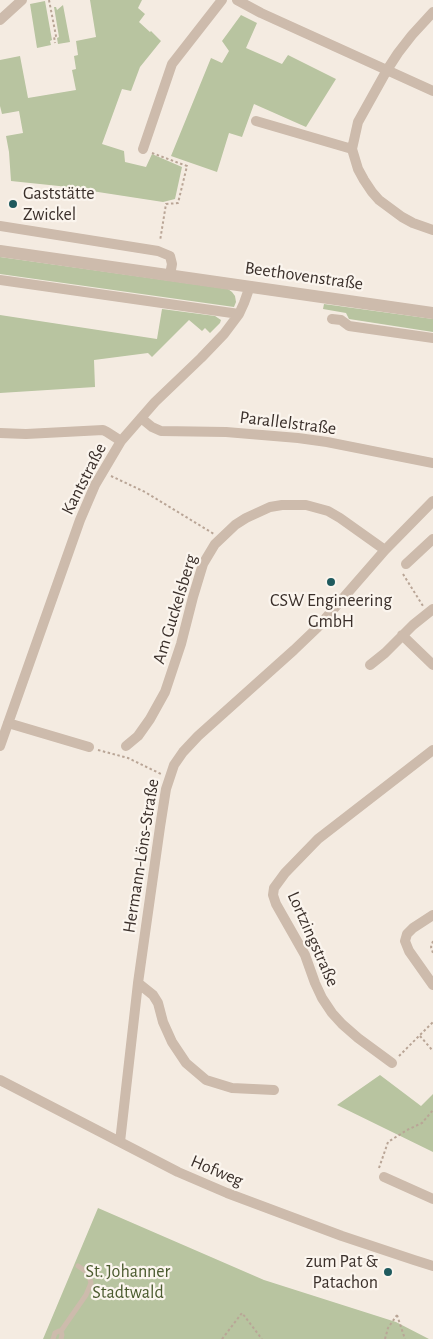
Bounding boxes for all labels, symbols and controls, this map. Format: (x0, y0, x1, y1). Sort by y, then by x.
place label: Gaststätte Zwickel (23, 183, 95, 225)
marker: Gaststätte Zwickel (7, 198, 19, 210)
street label: Beethovenstraße (243, 257, 365, 295)
street label: Parallelstraße (238, 406, 338, 440)
street label: Kantstraße (57, 440, 111, 518)
street label: Am Guckelsberg (148, 552, 202, 666)
marker: CSW Engineering GmbH (325, 576, 337, 588)
place label: CSW Engineering GmbH (270, 590, 392, 632)
street label: Hermann-Löns-Straße (118, 777, 164, 935)
street label: Lortzingstraße (282, 888, 344, 990)
street label: Hofweg (187, 1150, 247, 1192)
place label: zum Pat & Patachon (306, 1251, 378, 1294)
park label: St. Johanner Stadtwald (86, 1261, 170, 1304)
marker: zum Pat & Patachon (382, 1266, 394, 1278)

